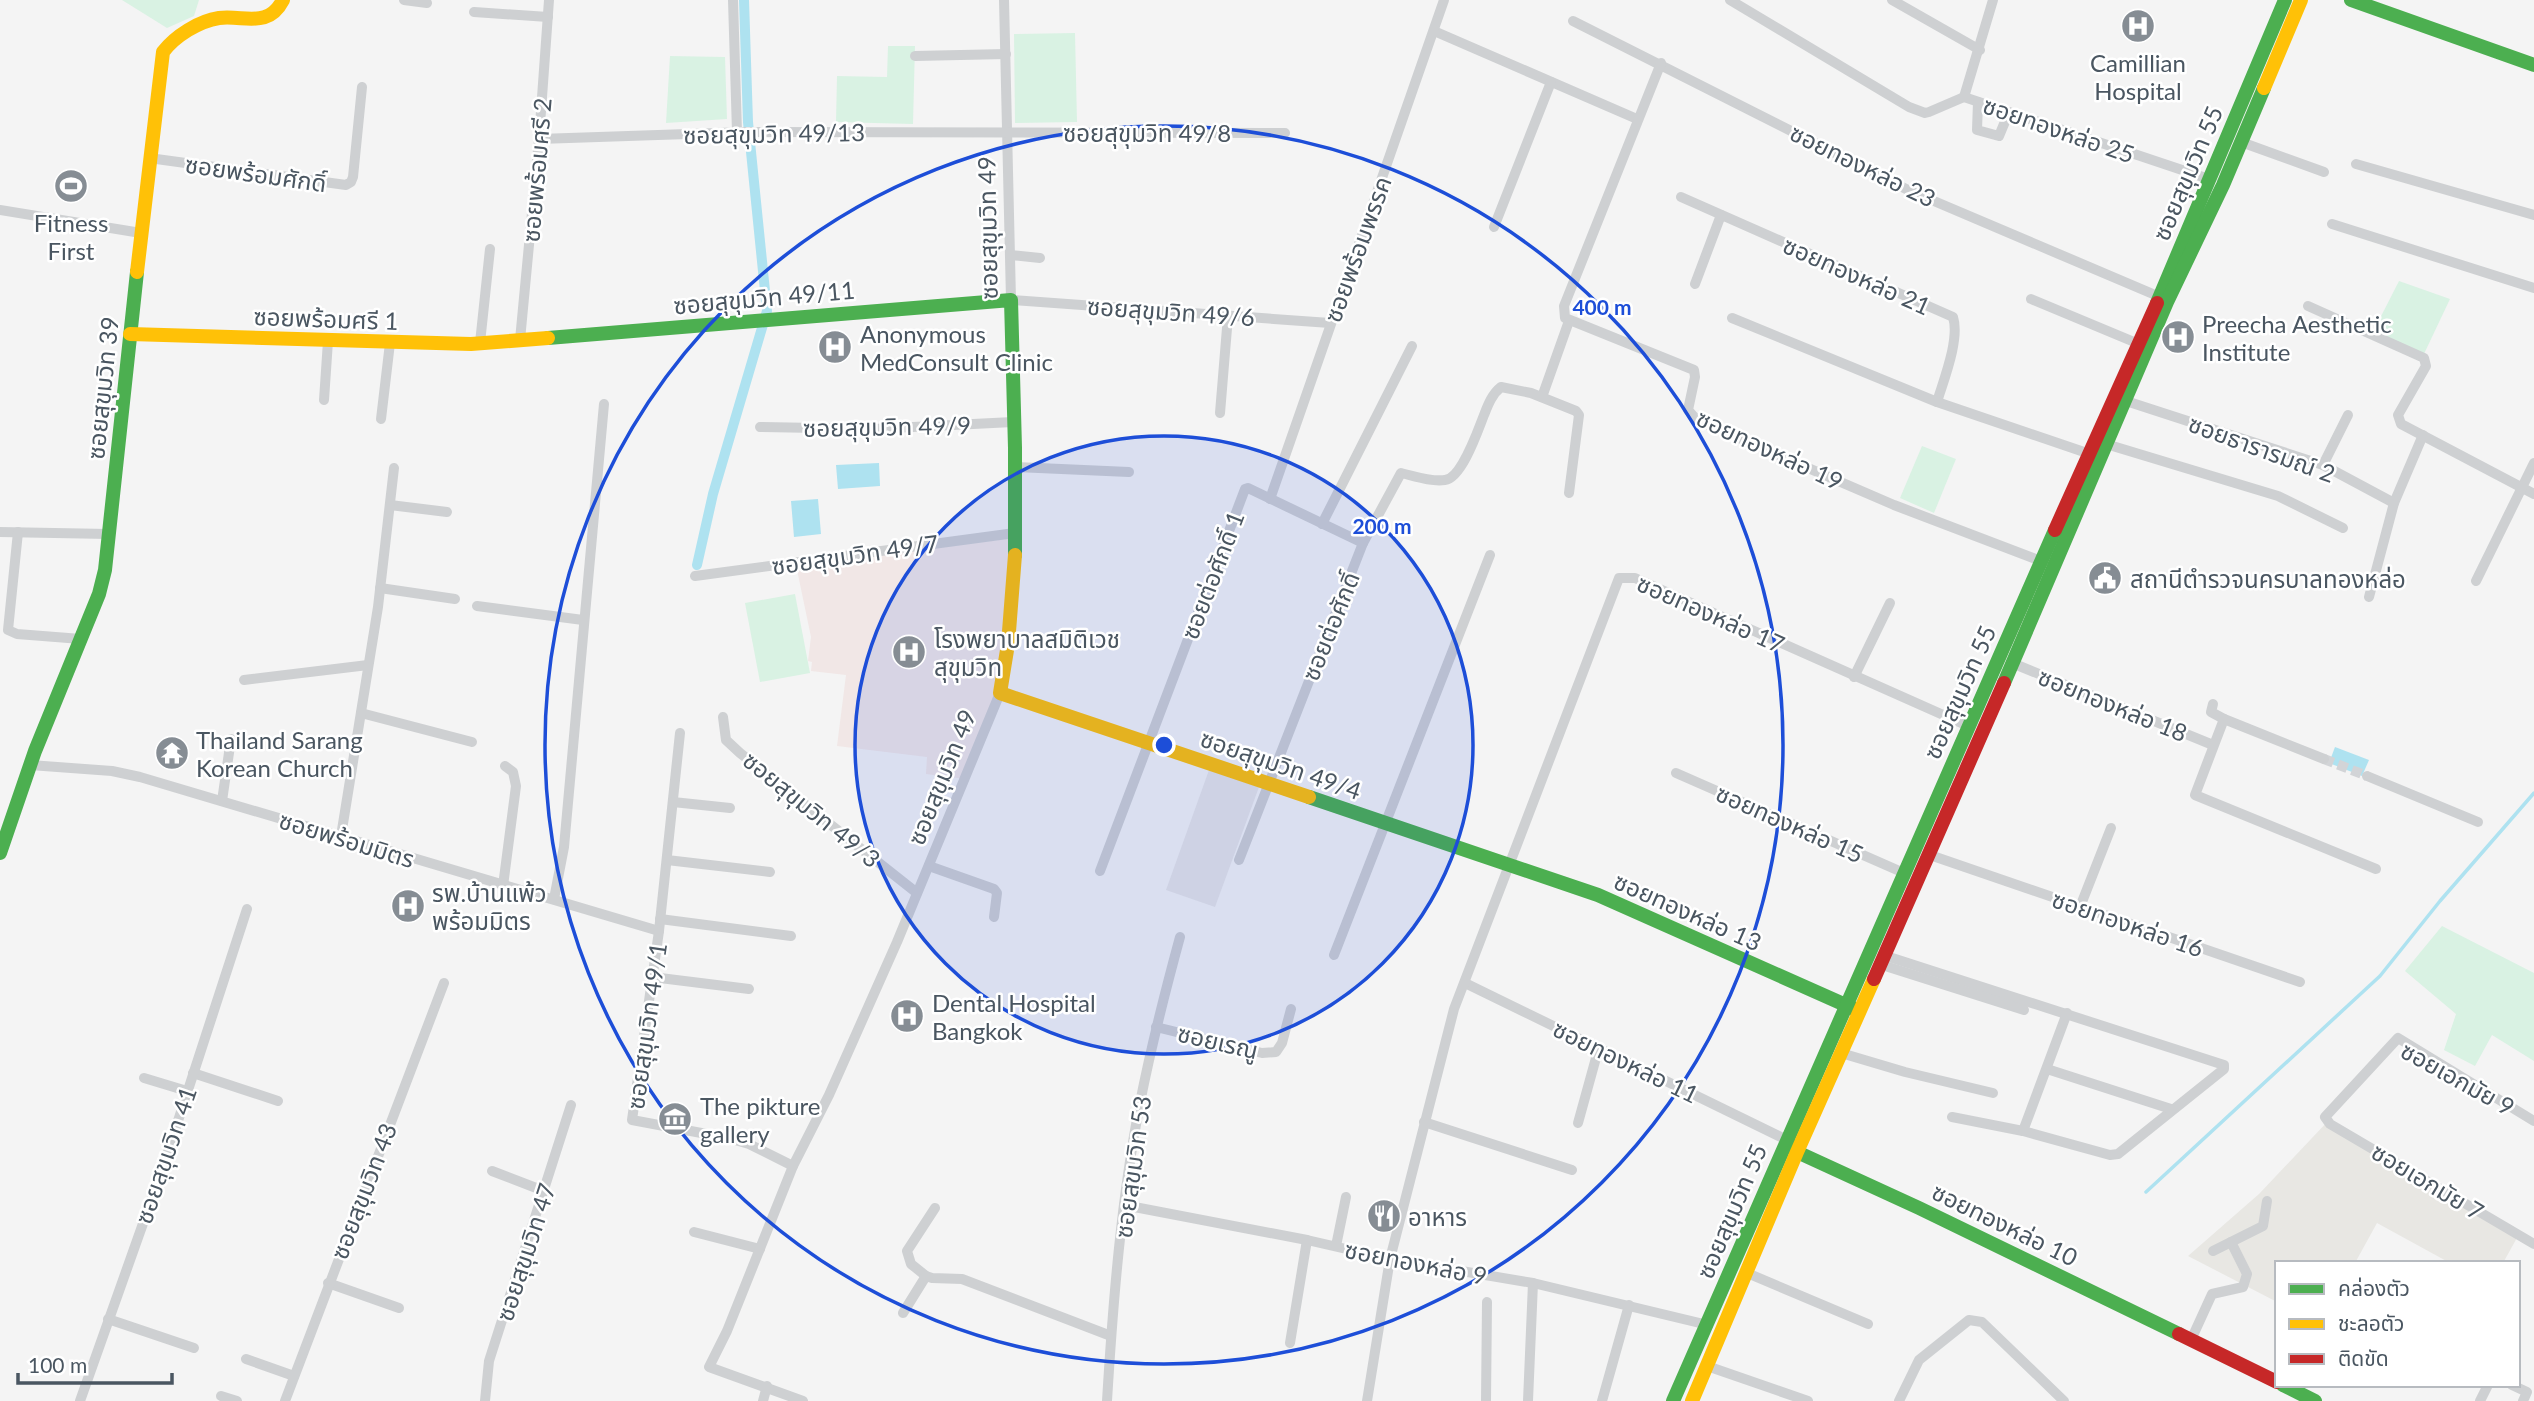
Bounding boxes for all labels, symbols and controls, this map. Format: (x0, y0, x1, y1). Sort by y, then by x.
hospital icon: Camillian Hospital (2119, 7, 2157, 45)
place label: Camillian Hospital (2090, 48, 2186, 105)
street label: ซอยทองหล่อ 25 (1979, 90, 2139, 168)
street label: ซอยพร้อมศรี 2 (515, 96, 557, 244)
street label: ซอยสุขุมวิท 55 (2146, 101, 2230, 245)
street label: ซอยสุขุมวิท 49/13 (683, 117, 865, 151)
street label: ซอยทองหล่อ 23 (1786, 117, 1940, 213)
street label: ซอยสุขุมวิท 49/8 (1063, 118, 1231, 149)
street label: ซอยพร้อมศักดิ์ (183, 149, 329, 197)
street label: ซอยสุขุมวิท 49 (971, 156, 1005, 300)
sports icon: Fitness First (52, 167, 90, 205)
street label: ซอยพร้อมพรรค (1317, 172, 1397, 326)
place label: Fitness First (34, 208, 108, 265)
street label: ซอยทองหล่อ 21 (1779, 230, 1935, 320)
street label: ซอยสุขุมวิท 49/11 (672, 275, 856, 321)
street label: ซอยสุขุมวิท 49/6 (1086, 291, 1256, 333)
text: 400 m (1572, 294, 1632, 319)
street label: ซอยพร้อมศรี 1 (253, 301, 399, 335)
place label: Preecha Aesthetic Institute (2202, 309, 2392, 366)
street label: ซอยสุขุมวิท 39 (80, 315, 126, 461)
hospital icon: Preecha Aesthetic Institute (2159, 318, 2197, 356)
place label: Anonymous MedConsult Clinic (860, 319, 1053, 376)
hospital icon: Anonymous MedConsult Clinic (816, 328, 854, 366)
street label: ซอยทองหล่อ 19 (1692, 402, 1848, 496)
street label: ซอยธารารมณ์ 2 (2185, 408, 2339, 488)
street label: ซอยสุขุมวิท 49/9 (803, 410, 971, 444)
street label: ซอยต่อศักดิ์ 1 (1174, 507, 1250, 643)
text: 200 m (1352, 513, 1412, 538)
street label: ซอยสุขุมวิท 49/7 (770, 528, 941, 582)
public building icon: สถานีตำรวจนครบาลทองหล่อ (2086, 559, 2124, 597)
place label: สถานีตำรวจนครบาลทองหล่อ (2130, 564, 2406, 593)
street label: ซอยต่อศักดิ์ (1295, 567, 1365, 685)
street label: ซอยทองหล่อ 17 (1633, 568, 1789, 658)
street label: ซอยสุขุมวิท 55 (1917, 621, 2003, 764)
place label: โรงพยาบาลสมิติเวช สุขุมวิท (934, 624, 1120, 683)
hospital icon: โรงพยาบาลสมิติเวช สุขุมวิท (890, 633, 928, 671)
street label: ซอยทองหล่อ 18 (2034, 661, 2192, 747)
street label: ซอยสุขุมวิท 49 (901, 705, 983, 850)
street label: ซอยสุขุมวิท 49/4 (1196, 723, 1365, 807)
place label: Thailand Sarang Korean Church (196, 725, 363, 782)
centre of rings (1152, 733, 1176, 757)
temple icon: Thailand Sarang Korean Church (153, 734, 191, 772)
street label: ซอยสุขุมวิท 49/3 (736, 745, 886, 875)
street label: ซอยทองหล่อ 15 (1712, 778, 1868, 868)
street label: ซอยพร้อมมิตร (276, 805, 418, 873)
street label: ซอยทองหล่อ 13 (1610, 866, 1766, 956)
place label: รพ.บ้านแพ้ว พร้อมมิตร (432, 878, 547, 935)
street label: ซอยทองหล่อ 16 (2048, 884, 2208, 962)
hospital icon: รพ.บ้านแพ้ว พร้อมมิตร (389, 887, 427, 925)
street label: ซอยสุขุมวิท 49/1 (620, 941, 674, 1112)
place label: Dental Hospital Bangkok (932, 988, 1096, 1045)
hospital icon: Dental Hospital Bangkok (888, 997, 926, 1035)
street label: ซอยทองหล่อ 11 (1549, 1013, 1703, 1109)
street label: ซอยเรณู (1174, 1018, 1261, 1066)
street label: ซอยเอกมัย 9 (2396, 1035, 2520, 1121)
street label: ซอยสุขุมวิท 41 (128, 1082, 204, 1228)
place label: The pikture gallery (700, 1091, 820, 1148)
street label: ซอยสุขุมวิท 53 (1108, 1094, 1158, 1240)
museum icon: The pikture gallery (656, 1100, 694, 1138)
street label: ซอยสุขุมวิท 43 (324, 1119, 404, 1264)
street label: ซอยเอกมัย 7 (2367, 1136, 2489, 1226)
street label: ซอยสุขุมวิท 55 (1690, 1139, 1774, 1283)
street label: ซอยทองหล่อ 10 (1928, 1176, 2083, 1272)
street label: ซอยสุขุมวิท 47 (489, 1179, 563, 1325)
restaurant icon: อาหาร (1365, 1197, 1403, 1235)
place label: อาหาร (1408, 1202, 1467, 1231)
street label: ซอยทองหล่อ 9 (1342, 1234, 1490, 1290)
legend (2275, 1261, 2520, 1387)
text: คล่องตัว (2338, 1275, 2410, 1300)
text: ชะลอตัว (2338, 1310, 2404, 1335)
scale bar (18, 1342, 172, 1386)
text: ติดขัด (2338, 1345, 2389, 1370)
text: 100 m (28, 1352, 87, 1377)

